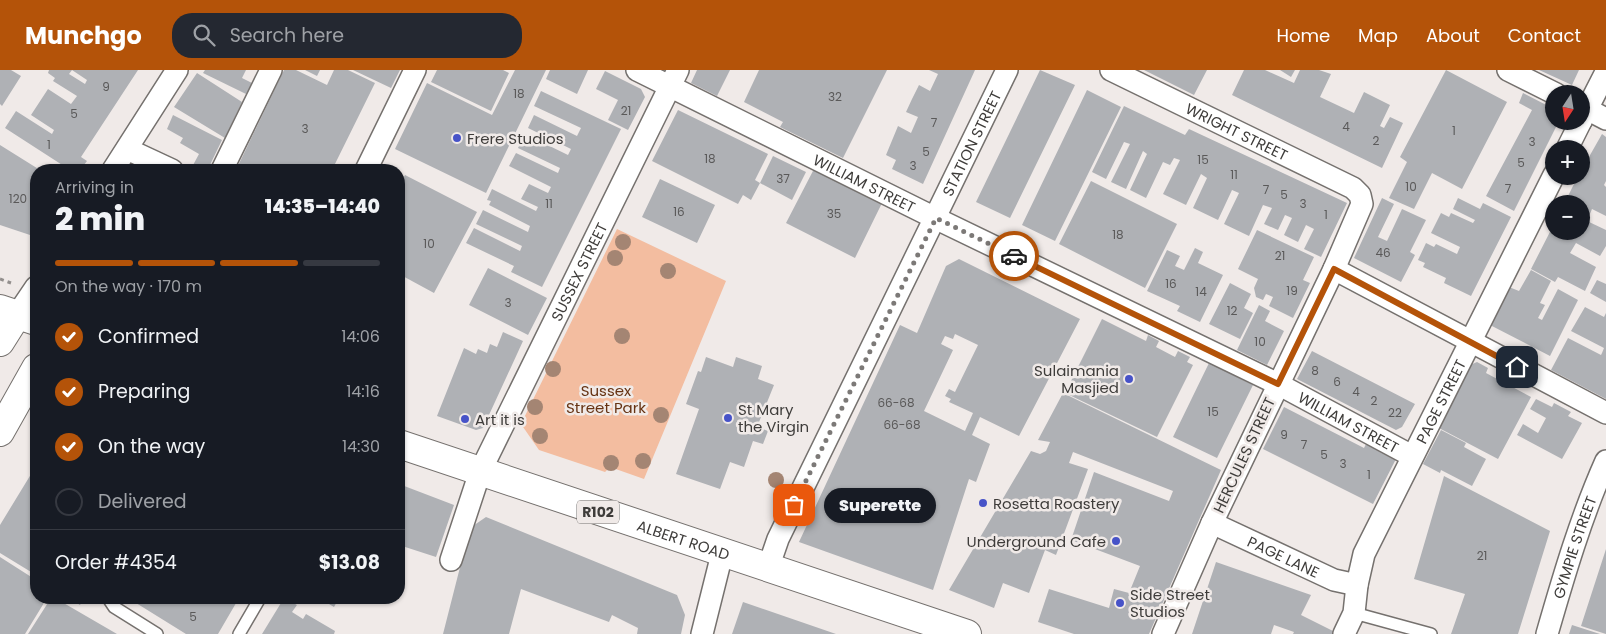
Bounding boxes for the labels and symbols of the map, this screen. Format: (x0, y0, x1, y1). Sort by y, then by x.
house number: 9 (102, 78, 110, 95)
house number: 18 (513, 85, 525, 102)
north arrow (1545, 85, 1590, 130)
street label: STATION STREET (937, 87, 1006, 200)
house number: 32 (828, 88, 842, 105)
street label: WRIGHT STREET (1182, 98, 1291, 165)
house number: 21 (621, 102, 631, 119)
house number: 5 (70, 105, 78, 122)
house number: 7 (931, 114, 938, 131)
house number: 4 (1342, 118, 1350, 135)
house number: 3 (301, 120, 309, 137)
house number: 1 (1452, 122, 1456, 139)
place label: Frere Studios (467, 128, 564, 149)
marker: Frere Studios (451, 132, 463, 144)
house number: 2 (1373, 132, 1380, 149)
house number: 3 (1528, 133, 1536, 150)
house number: 1 (47, 136, 51, 153)
house number: 5 (922, 143, 930, 160)
street label: WILLIAM STREET (810, 149, 919, 217)
house number: 18 (704, 150, 716, 167)
house number: 15 (1197, 151, 1209, 168)
house number: 5 (1517, 154, 1525, 171)
house number: 3 (909, 157, 917, 174)
house number: 11 (1230, 166, 1238, 183)
house number: 37 (776, 170, 790, 187)
house number: 10 (1405, 178, 1417, 195)
house number: 7 (1505, 180, 1512, 197)
house number: 7 (1263, 181, 1270, 198)
house number: 5 (1280, 186, 1288, 203)
house number: 120 (9, 190, 27, 207)
house number: 11 (545, 195, 553, 212)
house number: 3 (1299, 195, 1307, 212)
house number: 16 (673, 203, 685, 220)
house number: 35 (827, 205, 841, 222)
house number: 1 (1324, 206, 1328, 223)
street label: SUSSEX STREET (546, 219, 612, 324)
house number: 18 (1112, 226, 1124, 243)
courier (989, 231, 1039, 281)
house number: 10 (423, 235, 435, 252)
house number: 46 (1375, 244, 1391, 261)
house number: 21 (1275, 247, 1285, 264)
house number: 16 (1165, 275, 1177, 292)
house number: 19 (1286, 282, 1298, 299)
house number: 14 (1195, 283, 1207, 300)
house number: 3 (504, 294, 512, 311)
house number: 12 (1227, 302, 1237, 319)
house number: 10 (1254, 333, 1266, 350)
pin (1496, 346, 1538, 388)
street label: PAGE STREET (1411, 356, 1471, 447)
place label: Sulaimania Masjied (1034, 360, 1119, 398)
house number: 8 (1311, 362, 1319, 379)
marker: Sulaimania Masjied (1123, 373, 1135, 385)
house number: 6 (1333, 373, 1341, 390)
park label: Sussex Street Park (566, 380, 646, 418)
house number: 4 (1352, 383, 1360, 400)
street label: WILLIAM STREET (1295, 386, 1403, 458)
house number: 2 (1371, 392, 1378, 409)
house number: 66-68 (877, 394, 915, 411)
street label: HERCULES STREET (1208, 394, 1280, 516)
place label: St Mary the Virgin (738, 399, 809, 437)
house number: 15 (1207, 403, 1219, 420)
house number: 22 (1388, 404, 1402, 421)
place label: Art it is (475, 409, 525, 430)
marker: St Mary the Virgin (722, 412, 734, 424)
marker: Art it is (459, 413, 471, 425)
house number: 66-68 (883, 416, 921, 433)
house number: 9 (1280, 426, 1288, 443)
house number: 7 (1301, 436, 1308, 453)
house number: 5 (1320, 446, 1328, 463)
house number: 3 (1339, 455, 1347, 472)
house number: 1 (1367, 466, 1371, 483)
pin (773, 484, 815, 526)
callout: Superette (824, 488, 936, 522)
place label: Rosetta Roastery (993, 493, 1120, 514)
street label: GYMPIE STREET (1547, 493, 1601, 601)
marker: Rosetta Roastery (977, 497, 989, 509)
road number: R102 (577, 501, 619, 524)
street label: ALBERT ROAD (634, 514, 732, 565)
place label: Underground Cafe (967, 531, 1106, 552)
street label: PAGE LANE (1244, 531, 1323, 582)
marker: Underground Cafe (1110, 535, 1122, 547)
house number: 21 (1477, 547, 1487, 564)
place label: Side Street Studios (1130, 584, 1210, 622)
marker: Side Street Studios (1114, 597, 1126, 609)
house number: 5 (189, 608, 197, 625)

